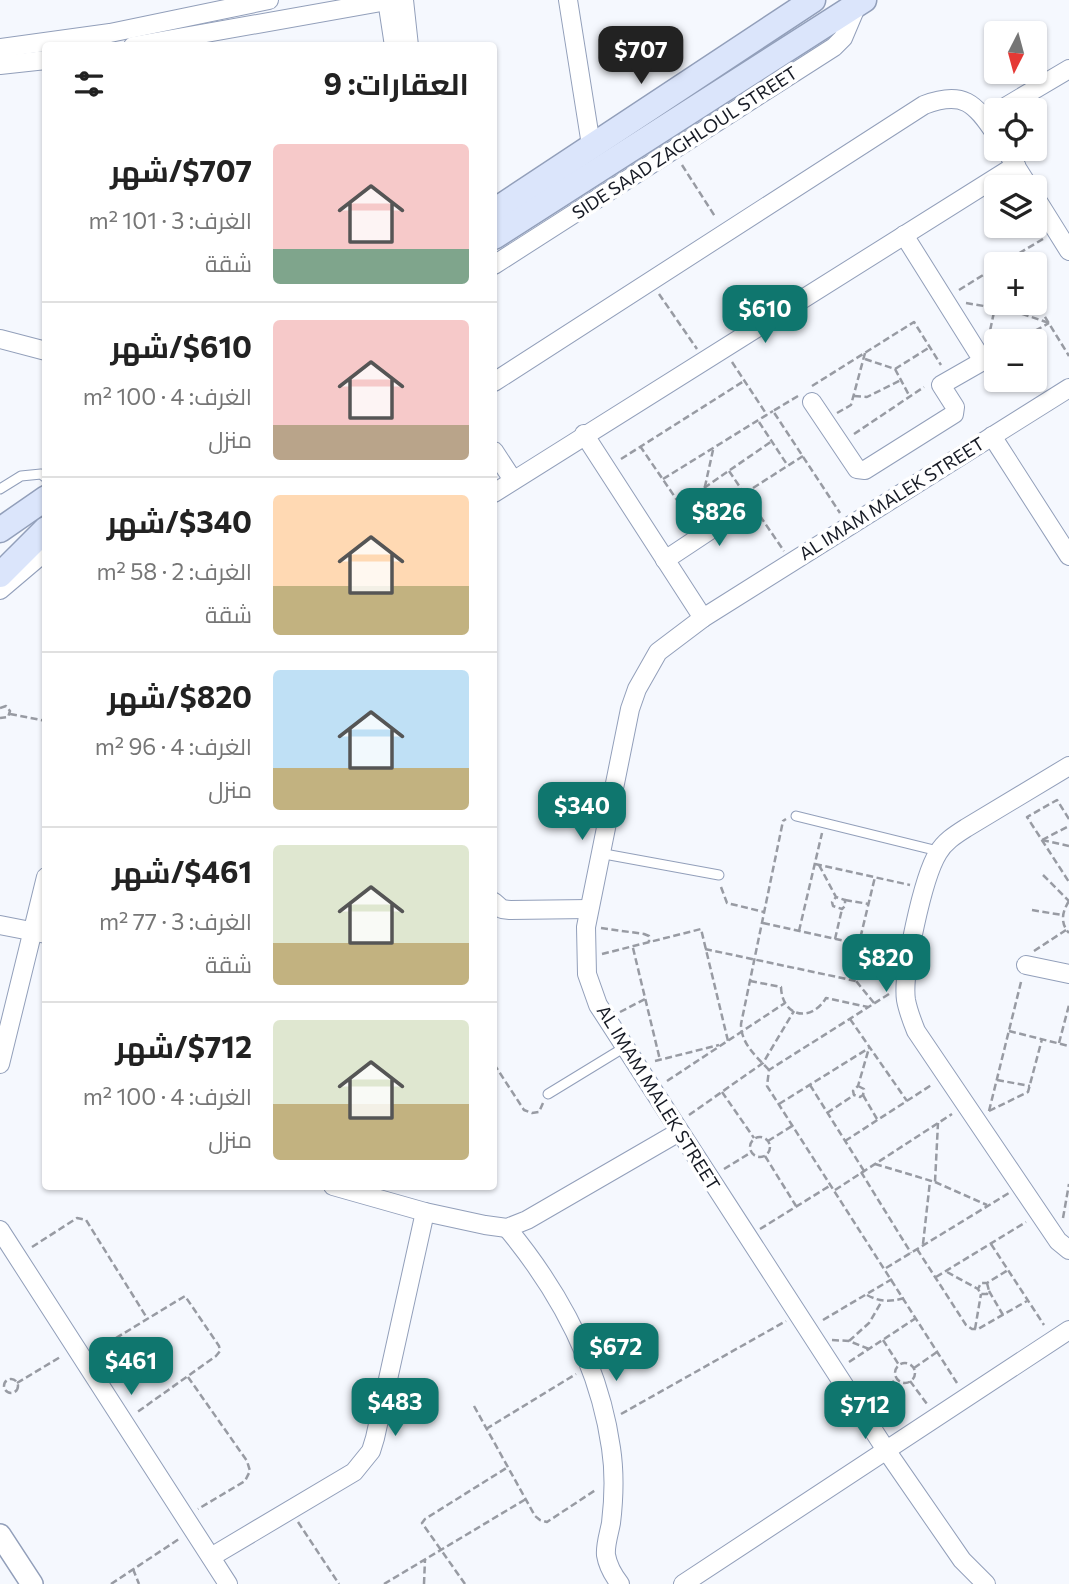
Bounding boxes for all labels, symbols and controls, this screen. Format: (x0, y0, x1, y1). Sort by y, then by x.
north arrow (984, 21, 1046, 84)
map controls (984, 21, 1047, 392)
pin: $707 (600, 27, 682, 86)
text: $707 (614, 35, 668, 63)
street label: SIDE SAAD ZAGHLOUL STREET (568, 61, 801, 223)
text: العقارات: 9 (324, 64, 469, 101)
icon: filters (70, 65, 108, 103)
button: locate (984, 98, 1047, 161)
text: $707/شهر (110, 151, 252, 188)
icon: home (329, 172, 413, 256)
button: layers (984, 175, 1047, 238)
text: الغرف: 3 · 101 m² (89, 206, 252, 234)
text: شقة (205, 249, 252, 277)
button: + (984, 252, 1047, 315)
pin: $610 (724, 286, 806, 345)
text: $610 (738, 294, 792, 322)
text: $610/شهر (110, 327, 252, 364)
button: − (984, 329, 1047, 392)
icon: home (329, 348, 413, 432)
text: الغرف: 4 · 100 m² (83, 382, 252, 410)
text: منزل (208, 425, 252, 453)
street label: AL IMAM MALEK STREET (795, 432, 988, 564)
pin: $826 (678, 489, 760, 548)
text: $826 (692, 497, 746, 525)
text: $340/شهر (107, 502, 252, 539)
icon: home (329, 523, 413, 607)
text: الغرف: 2 · 58 m² (96, 557, 252, 585)
text: شقة (205, 600, 252, 628)
text: $820/شهر (107, 677, 252, 714)
icon: home (329, 698, 413, 782)
text: الغرف: 4 · 96 m² (95, 732, 252, 760)
text: منزل (208, 775, 252, 803)
pin: $340 (541, 782, 623, 842)
text: $340 (554, 791, 610, 819)
text: $461/شهر (112, 852, 252, 889)
icon: home (329, 873, 413, 957)
text: الغرف: 3 · 77 m² (99, 907, 252, 935)
pin: $820 (845, 934, 927, 994)
text: $820 (858, 943, 914, 971)
text: شقة (205, 950, 252, 978)
street label: AL IMAM MALEK STREET (593, 1001, 725, 1194)
text: $712/شهر (115, 1027, 252, 1064)
icon: home (329, 1048, 413, 1132)
text: الغرف: 4 · 100 m² (83, 1082, 252, 1110)
text: منزل (208, 1125, 252, 1153)
pin: $672 (575, 1324, 657, 1383)
text: $672 (590, 1332, 642, 1360)
pin: $461 (90, 1338, 172, 1397)
text: $461 (105, 1346, 157, 1374)
pin: $483 (354, 1378, 436, 1438)
pin: $712 (824, 1382, 906, 1441)
text: $483 (368, 1387, 422, 1415)
text: $712 (840, 1390, 890, 1418)

